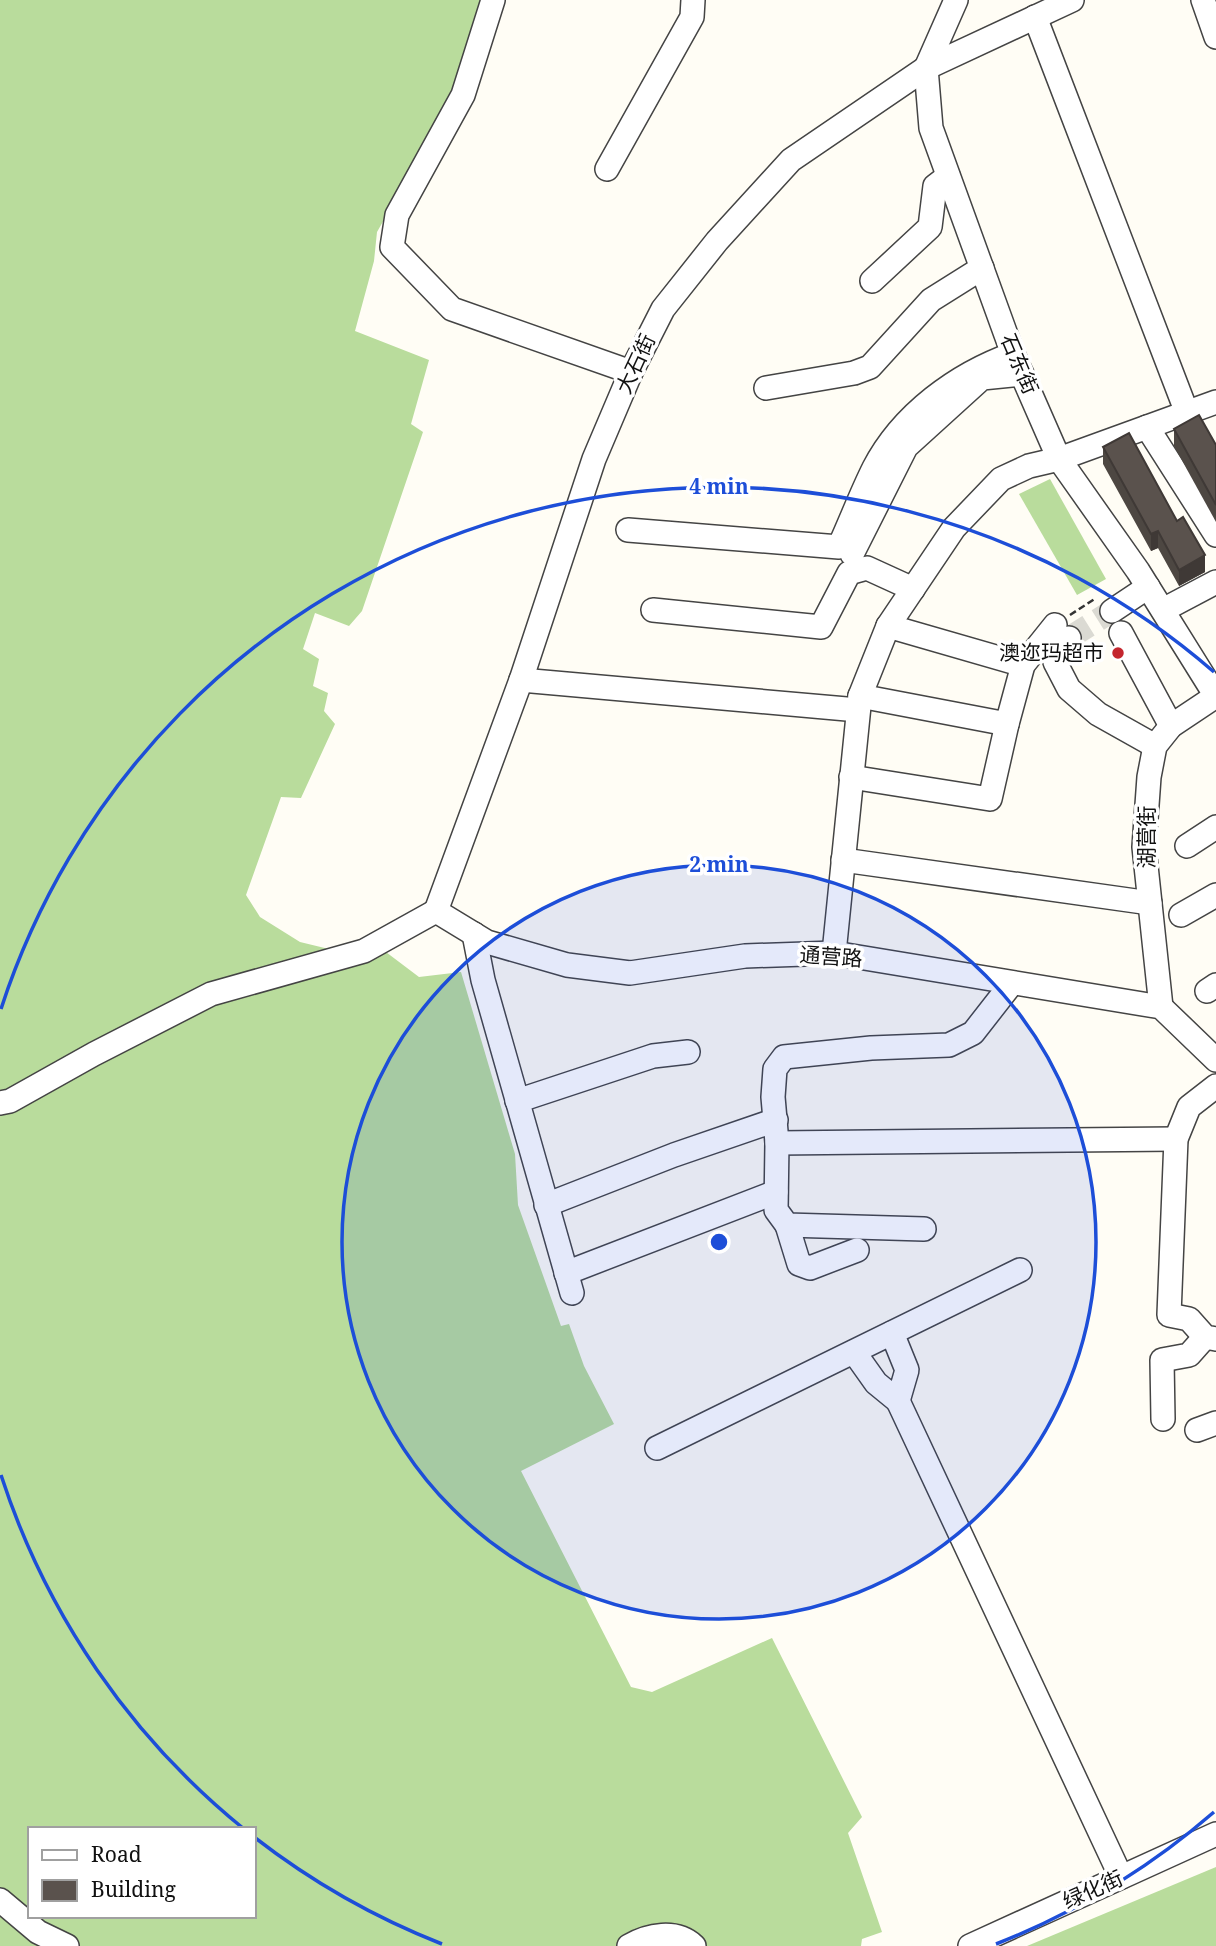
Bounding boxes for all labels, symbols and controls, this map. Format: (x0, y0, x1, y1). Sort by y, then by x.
street label: 大石街 (609, 329, 661, 398)
street label: 石东街 (995, 329, 1045, 398)
text: 4 min (689, 472, 749, 500)
place label: 澳迩玛超市 (999, 638, 1104, 666)
marker: 澳迩玛超市 (1110, 645, 1126, 661)
street label: 湖营街 (1132, 806, 1160, 869)
text: 2 min (689, 850, 749, 878)
street label: 通营路 (799, 940, 863, 972)
centre of rings (707, 1230, 731, 1254)
legend (28, 1827, 256, 1918)
text: Road (91, 1840, 142, 1868)
street label: 绿化街 (1058, 1863, 1127, 1915)
text: Building (91, 1875, 176, 1903)

